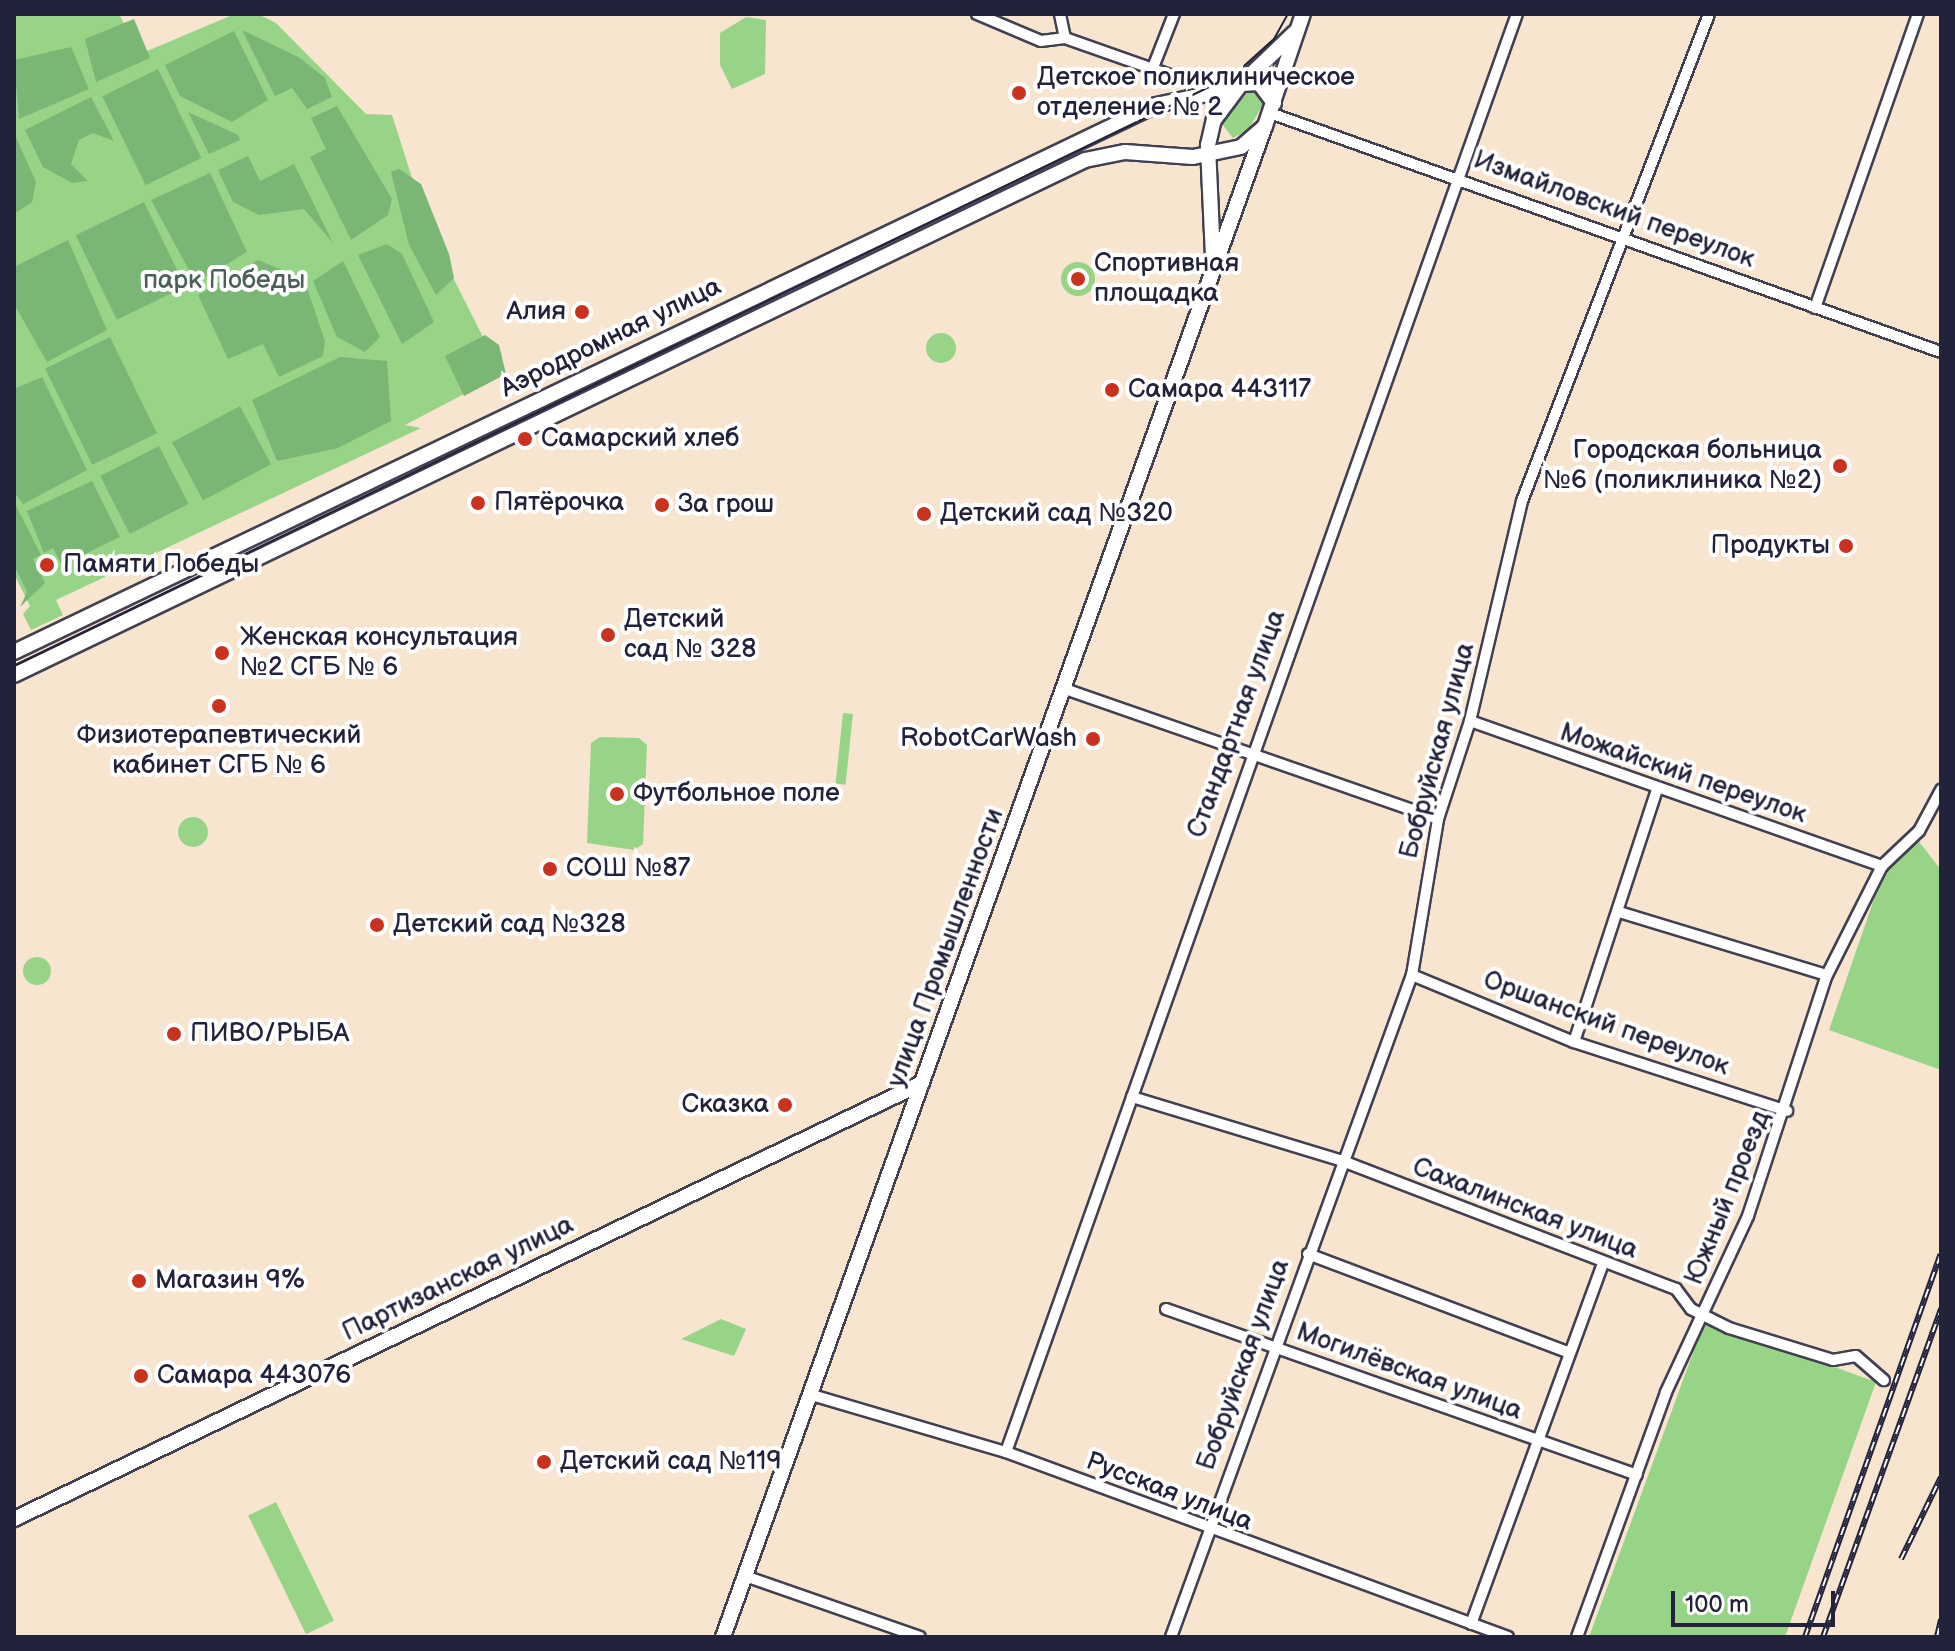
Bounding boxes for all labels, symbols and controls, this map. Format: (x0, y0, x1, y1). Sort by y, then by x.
place label: Детское поликлиническое отделение № 2 (1037, 62, 1355, 124)
marker: Детское поликлиническое отделение № 2 (1008, 82, 1030, 104)
street label: Измайловский переулок (1469, 145, 1759, 275)
place label: Спортивная площадка (1094, 248, 1239, 310)
park label: парк Победы (143, 265, 305, 297)
marker: Спортивная площадка (1069, 270, 1087, 288)
street label: Аэродромная улица (496, 271, 726, 405)
place label: Алия (507, 296, 566, 328)
marker: Алия (573, 303, 591, 321)
place label: Самара 443117 (1128, 374, 1311, 406)
marker: Самара 443117 (1103, 381, 1121, 399)
place label: Самарский хлеб (541, 423, 739, 455)
marker: Самарский хлеб (516, 430, 534, 448)
place label: Городская больница №6 (поликлиника №2) (1543, 435, 1822, 496)
marker: Городская больница №6 (поликлиника №2) (1829, 455, 1851, 477)
place label: Пятёрочка (494, 487, 624, 519)
place label: За грош (678, 489, 774, 521)
marker: Пятёрочка (469, 494, 487, 512)
marker: За грош (653, 496, 671, 514)
place label: Детский сад №320 (940, 498, 1173, 530)
marker: Детский сад №320 (915, 505, 933, 523)
place label: Продукты (1711, 530, 1830, 562)
marker: Продукты (1837, 537, 1855, 555)
place label: Памяти Победы (63, 549, 259, 581)
marker: Памяти Победы (38, 556, 56, 574)
place label: Детский сад № 328 (624, 604, 756, 666)
street label: Стандартная улица (1181, 606, 1293, 842)
place label: Женская консультация №2 СГБ № 6 (240, 622, 518, 684)
marker: Детский сад № 328 (599, 626, 617, 644)
street label: Бобруйская улица (1394, 640, 1482, 862)
marker: Женская консультация №2 СГБ № 6 (211, 642, 233, 664)
marker: Физиотерапевтический кабинет СГБ № 6 (208, 695, 230, 717)
street label: Можайский переулок (1556, 717, 1810, 831)
place label: Физиотерапевтический кабинет СГБ № 6 (77, 720, 361, 782)
place label: RobotCarWash (900, 723, 1077, 755)
marker: RobotCarWash (1084, 730, 1102, 748)
place label: Футбольное поле (633, 778, 840, 810)
marker: Футбольное поле (608, 785, 626, 803)
street label: улица Промышленности (881, 804, 1011, 1092)
place label: СОШ №87 (566, 853, 690, 885)
marker: СОШ №87 (541, 860, 559, 878)
place label: Детский сад №328 (393, 909, 626, 941)
marker: Детский сад №328 (368, 916, 386, 934)
street label: Оршанский переулок (1479, 965, 1733, 1083)
place label: ПИВО/РЫБА (190, 1018, 349, 1050)
marker: ПИВО/РЫБА (165, 1025, 183, 1043)
place label: Сказка (681, 1089, 769, 1121)
marker: Сказка (776, 1096, 794, 1114)
street label: Южный проезд (1679, 1106, 1777, 1290)
street label: Сахалинская улица (1408, 1152, 1642, 1266)
street label: Партизанская улица (337, 1210, 579, 1348)
street label: Бобруйская улица (1191, 1255, 1297, 1475)
place label: Магазин 9% (155, 1265, 305, 1297)
marker: Магазин 9% (130, 1272, 148, 1290)
street label: Могилёвская улица (1292, 1317, 1526, 1427)
place label: Самара 443076 (157, 1360, 351, 1392)
marker: Самара 443076 (132, 1367, 150, 1385)
place label: Детский сад №119 (560, 1446, 781, 1478)
street label: Русская улица (1081, 1446, 1257, 1538)
marker: Детский сад №119 (535, 1453, 553, 1471)
scale bar (1675, 1575, 1839, 1625)
text: 100 m (1685, 1590, 1749, 1619)

